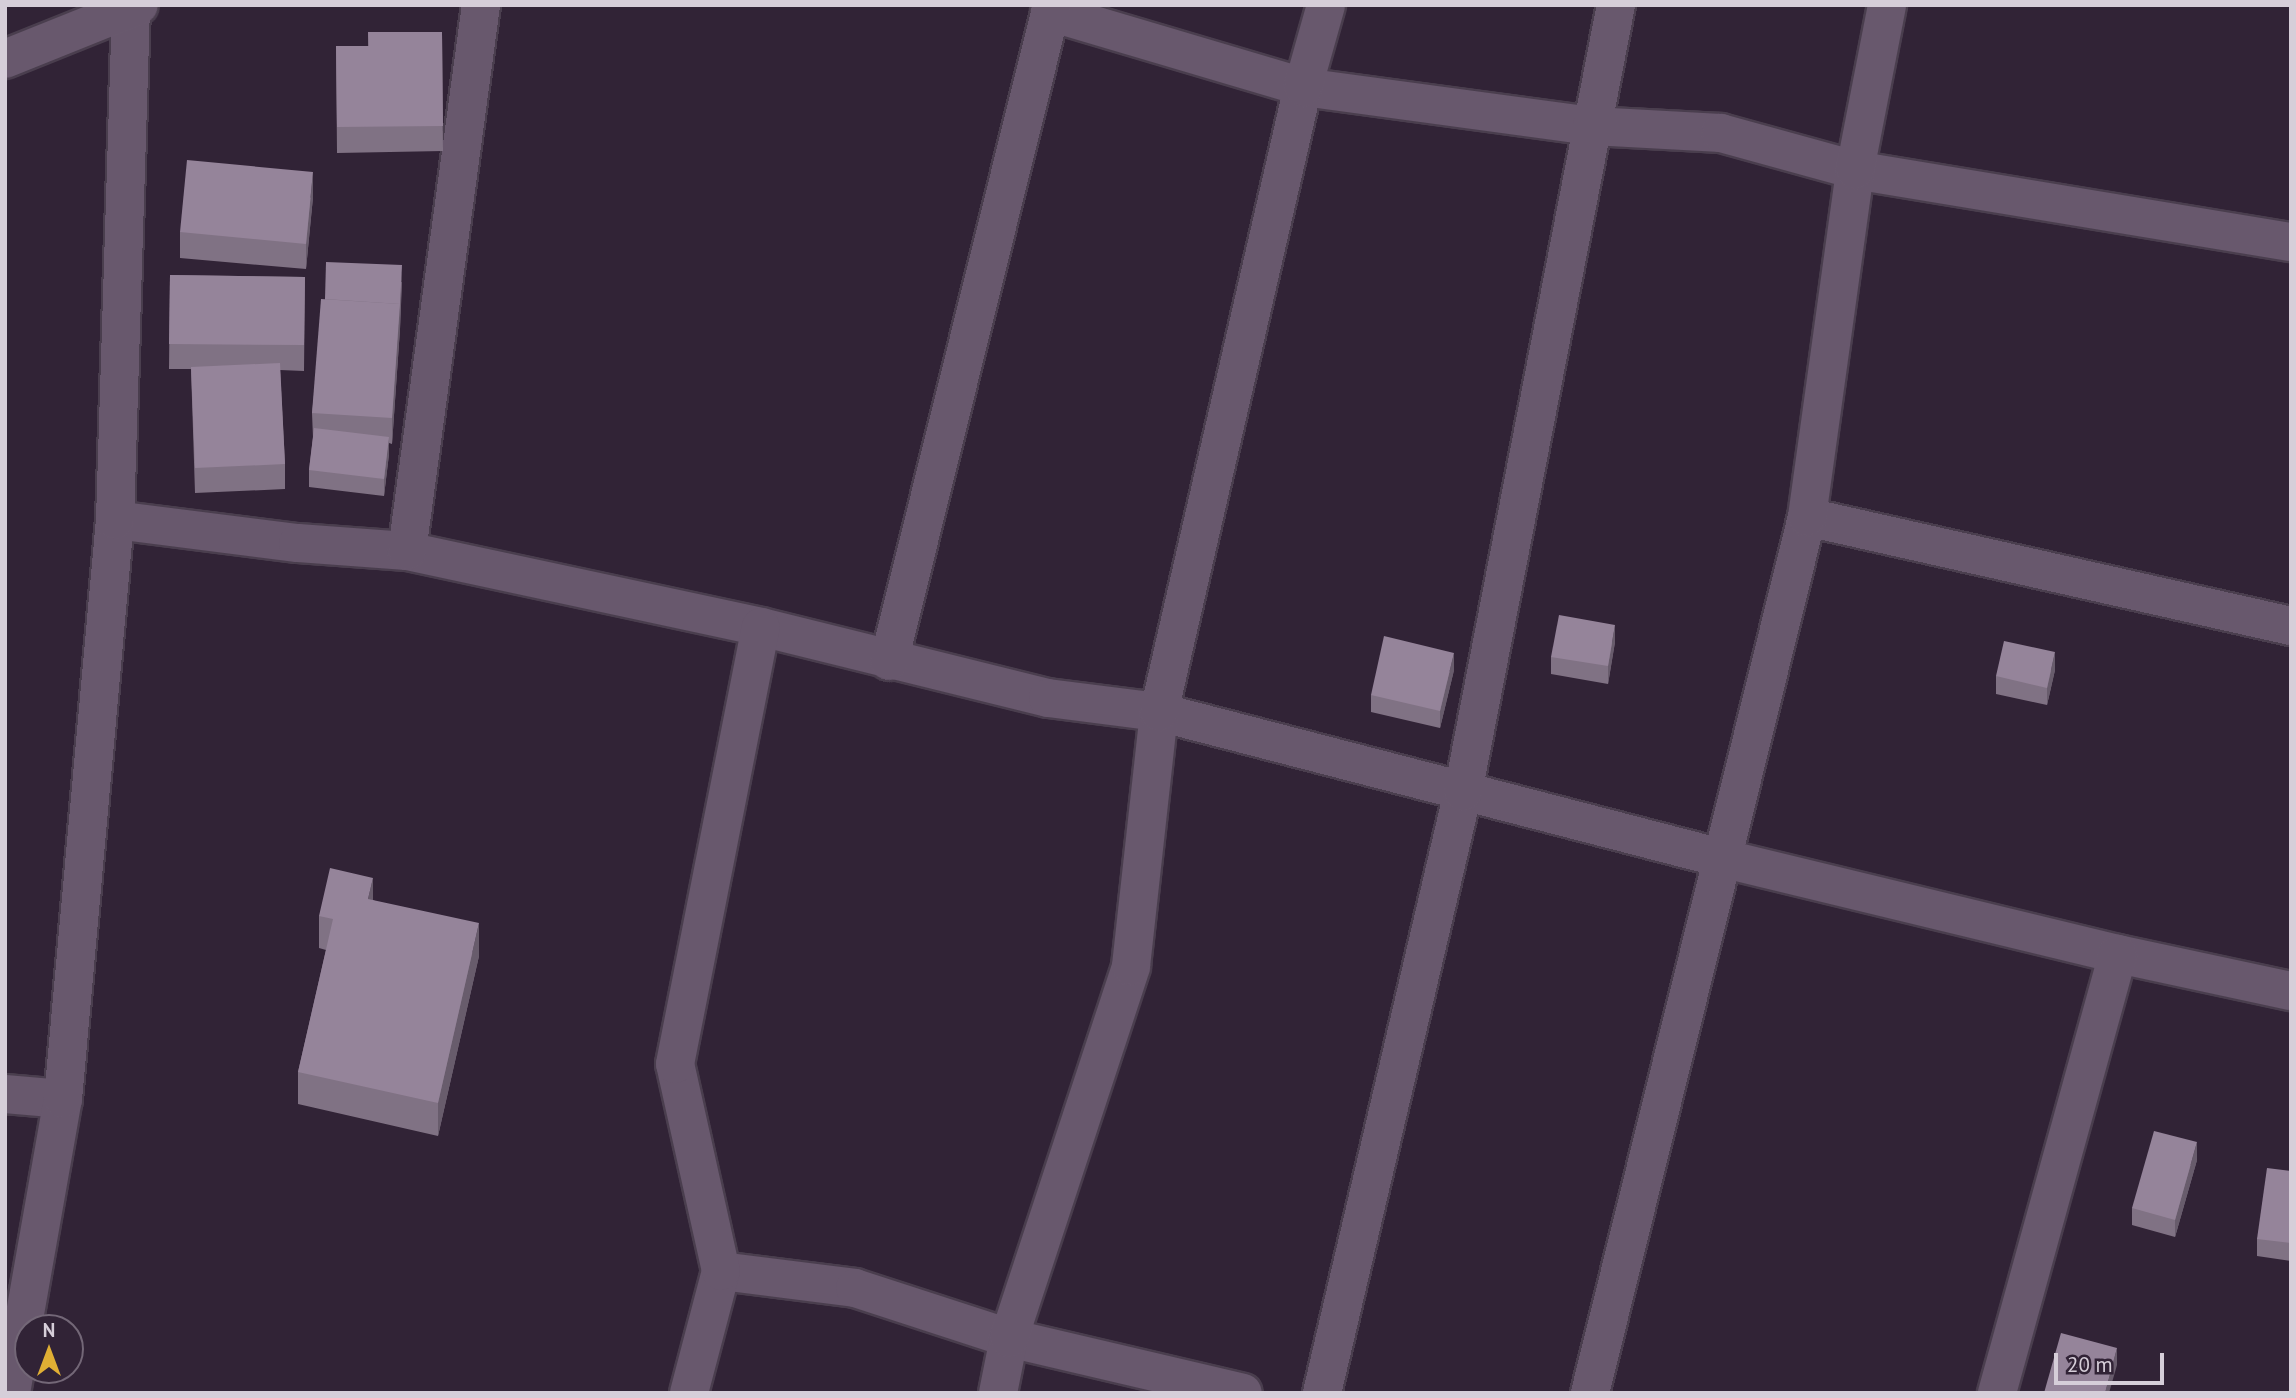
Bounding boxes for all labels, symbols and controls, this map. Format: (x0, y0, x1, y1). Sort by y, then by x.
north arrow (14, 1314, 84, 1384)
text: N (43, 1318, 55, 1342)
scale bar (2058, 1338, 2168, 1382)
text: 20 m (2067, 1351, 2113, 1378)

